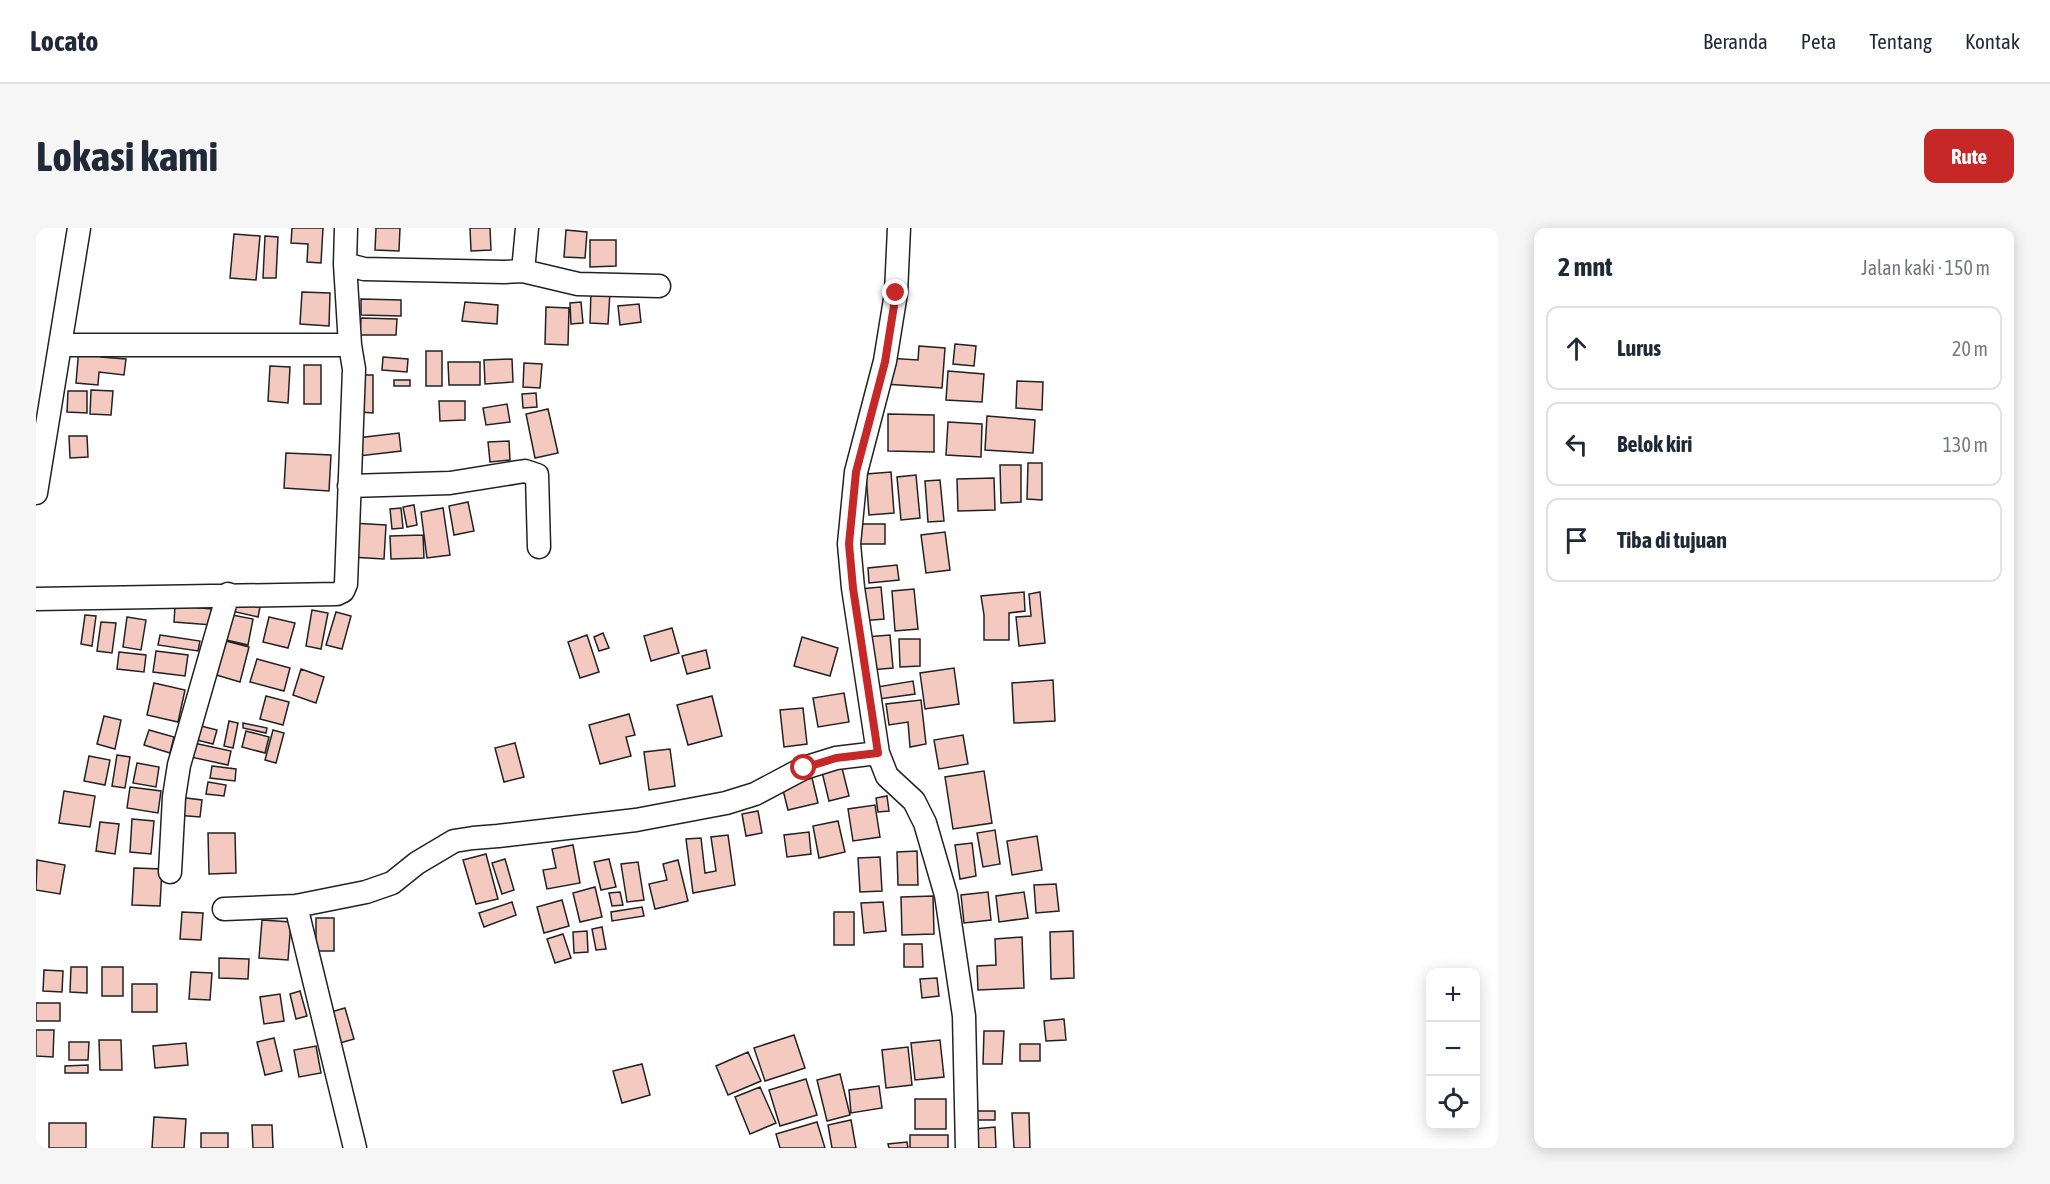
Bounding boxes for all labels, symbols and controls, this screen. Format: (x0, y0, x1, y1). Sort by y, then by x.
text: Locato (30, 25, 98, 57)
text: Beranda (1703, 29, 1768, 53)
text: Peta (1801, 29, 1836, 53)
text: Tentang (1869, 29, 1932, 53)
text: Kontak (1965, 29, 2020, 53)
button: Rute (1924, 129, 2014, 183)
text: Lokasi kami (36, 132, 218, 180)
text: 2 mnt (1558, 252, 1613, 282)
text: Jalan kaki · 150 m (1861, 256, 1990, 279)
route end (882, 279, 908, 305)
icon: ahead (1560, 332, 1593, 365)
text: Lurus (1617, 335, 1661, 361)
text: 20 m (1952, 337, 1988, 360)
icon: left (1560, 428, 1593, 461)
text: Belok kiri (1617, 431, 1692, 457)
text: 130 m (1943, 433, 1988, 456)
icon: arrive (1560, 524, 1593, 557)
text: Tiba di tujuan (1617, 527, 1727, 553)
route start (790, 754, 816, 780)
map controls (1426, 968, 1480, 1130)
button: + (1426, 968, 1480, 1022)
button: − (1426, 1022, 1480, 1076)
button: locate (1426, 1076, 1480, 1130)

